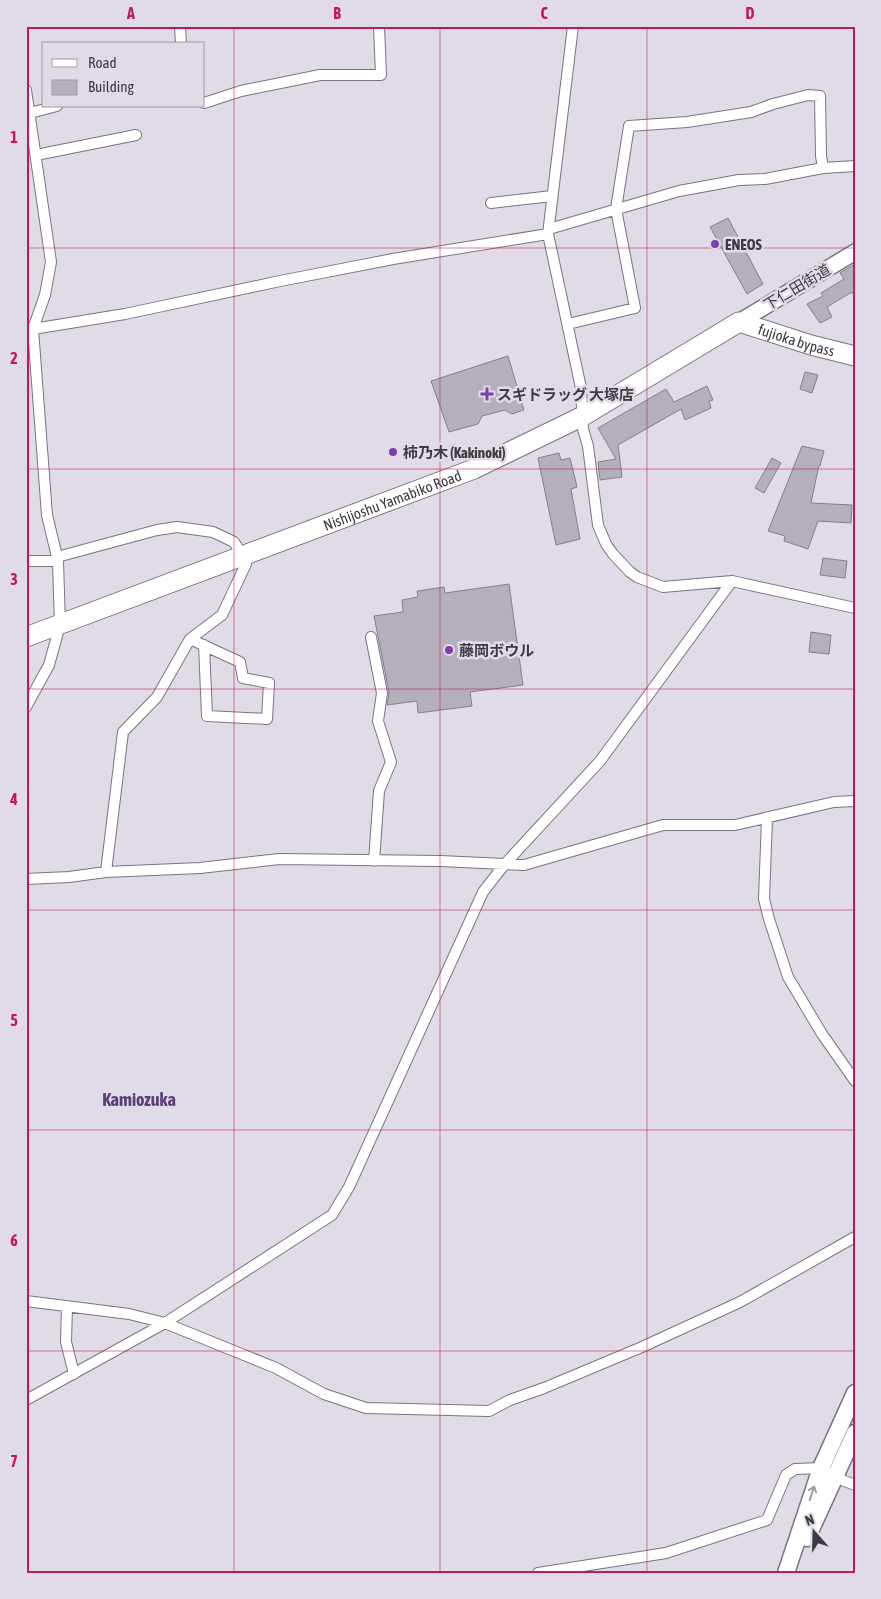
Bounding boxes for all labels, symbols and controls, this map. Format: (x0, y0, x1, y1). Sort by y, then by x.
text: A (126, 4, 135, 22)
text: B (333, 4, 341, 22)
text: C (540, 4, 548, 22)
text: D (746, 4, 755, 22)
legend (42, 42, 205, 108)
text: Road (88, 54, 117, 71)
text: Building (88, 78, 134, 95)
text: 1 (10, 128, 18, 146)
place label: ENEOS (725, 236, 762, 253)
marker: ENEOS (709, 238, 721, 250)
street label: 下仁田街道 (760, 260, 834, 314)
street label: fujioka bypass (756, 320, 836, 359)
text: 2 (10, 349, 18, 367)
place label: スギドラッグ 大塚店 (497, 386, 634, 403)
marker: スギドラッグ 大塚店 (481, 388, 493, 400)
place label: 柿乃木 (Kakinoki) (403, 444, 506, 461)
marker: 柿乃木 (Kakinoki) (387, 446, 399, 458)
street label: Nishijoshu Yamabiko Road (321, 466, 463, 533)
text: 3 (10, 570, 18, 588)
place label: 藤岡ボウル (459, 642, 534, 659)
marker: 藤岡ボウル (443, 644, 455, 656)
text: 4 (9, 790, 18, 808)
text: 5 (10, 1011, 18, 1029)
district label: Kamiozuka (102, 1089, 176, 1110)
text: 6 (10, 1231, 18, 1249)
text: 7 (10, 1452, 18, 1470)
one-way arrow (808, 1485, 818, 1501)
north arrow (788, 1506, 838, 1556)
text: N (803, 1511, 816, 1529)

